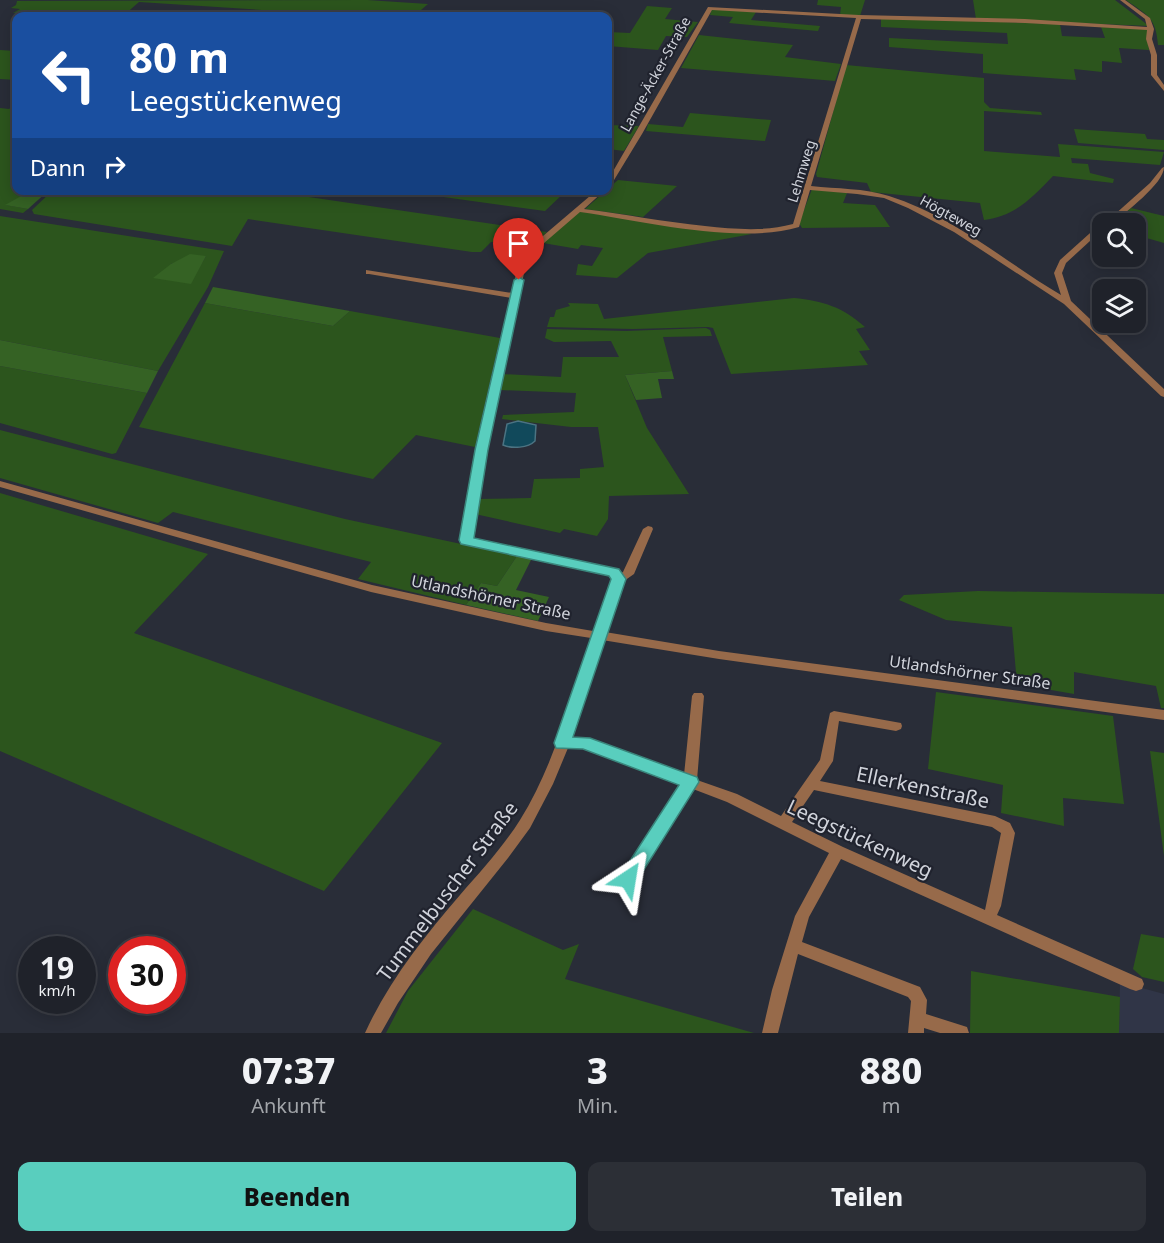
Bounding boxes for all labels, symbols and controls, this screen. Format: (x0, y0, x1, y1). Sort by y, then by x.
street label: Lange-Äcker-Straße (615, 13, 695, 135)
text: 80 m (129, 28, 229, 85)
icon: left (30, 36, 108, 114)
text: Leegstückenweg (129, 82, 342, 119)
street label: Lehmweg (782, 137, 820, 205)
icon: right (98, 150, 131, 183)
text: Dann (30, 152, 86, 182)
street label: Högteweg (917, 190, 985, 240)
map controls (1092, 213, 1146, 333)
button: search (1092, 213, 1146, 267)
pin (493, 218, 544, 280)
icon: arrive (502, 227, 535, 260)
button: layers (1092, 279, 1146, 333)
street label: Utlandshörner Straße (409, 569, 573, 625)
street label: Utlandshörner Straße (888, 650, 1052, 694)
street label: Ellerkenstraße (854, 760, 992, 814)
street label: Leegstückenweg (783, 792, 937, 884)
street label: Tummelbuscher Straße (370, 796, 524, 986)
position arrow (596, 847, 660, 911)
speed limit sign: 30 (108, 936, 186, 1014)
text: 19 (40, 947, 74, 988)
text: km/h (39, 980, 75, 1000)
text: 07:37 (242, 1046, 335, 1095)
text: 3 (587, 1046, 608, 1095)
text: 880 (860, 1046, 922, 1095)
text: Ankunft (251, 1092, 326, 1119)
text: Min. (577, 1092, 618, 1119)
text: m (882, 1092, 900, 1119)
button: Beenden (18, 1162, 576, 1231)
button: Teilen (588, 1162, 1146, 1231)

